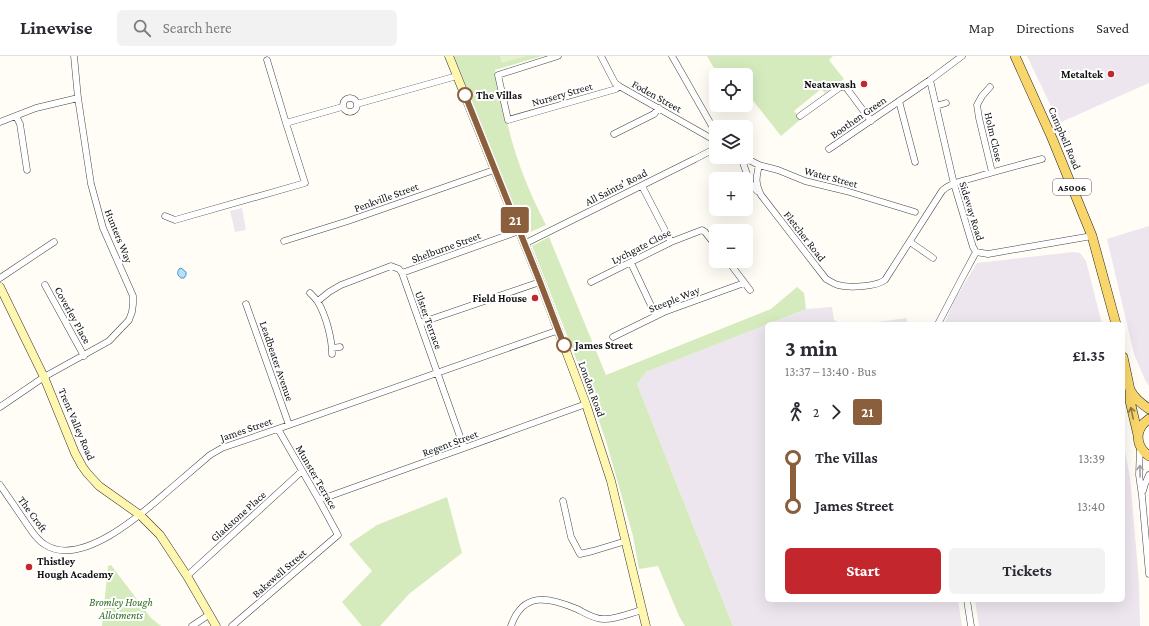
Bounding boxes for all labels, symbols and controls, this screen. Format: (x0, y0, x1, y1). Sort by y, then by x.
search box (117, 10, 397, 46)
text: Linewise (20, 17, 93, 38)
icon: search (131, 17, 153, 39)
text: Search here (163, 20, 232, 36)
text: Map (969, 20, 994, 36)
text: Directions (1016, 20, 1074, 36)
text: Saved (1096, 20, 1129, 36)
map controls (709, 68, 753, 268)
button: locate (709, 68, 753, 112)
place label: Metaltek (1061, 68, 1104, 80)
marker: Metaltek (1106, 69, 1116, 79)
street label: Foden Street (630, 77, 684, 115)
place label: Neatawash (804, 78, 857, 90)
street label: Nursery Street (530, 79, 594, 109)
marker: Neatawash (859, 79, 869, 89)
marker: The Villas (457, 87, 473, 103)
place label: The Villas (476, 89, 522, 101)
street label: Boothen Green (828, 93, 888, 141)
street label: Campbell Road (1046, 105, 1084, 172)
street label: Holm Close (982, 111, 1006, 163)
button: layers (709, 120, 753, 164)
street label: Water Street (803, 164, 859, 190)
street label: All Saints' Road (583, 166, 649, 208)
button: + (709, 172, 753, 216)
road number: A5006 (1053, 179, 1091, 195)
street label: Penkville Street (352, 180, 420, 214)
street label: Sideway Road (956, 180, 987, 242)
street label: Hunters Way (102, 207, 136, 266)
line badge: 21 (497, 207, 533, 233)
street label: Fletcher Road (782, 209, 828, 264)
text: 21 (509, 212, 521, 228)
button: − (709, 224, 753, 268)
street label: Lychgate Close (609, 226, 673, 267)
street label: Shelburne Street (410, 229, 483, 265)
street label: Steeple Way (647, 283, 702, 316)
street label: Coverley Place (52, 284, 94, 346)
street label: Ulster Terrace (413, 289, 445, 351)
place label: Field House (473, 292, 527, 304)
marker: Field House (530, 293, 540, 303)
street label: Leadbeater Avenue (258, 320, 296, 403)
text: 3 min (785, 336, 838, 361)
marker: James Street (556, 337, 572, 353)
place label: James Street (574, 339, 633, 351)
text: £1.35 (1073, 348, 1105, 364)
street label: London Road (576, 360, 608, 419)
text: 13:37 – 13:40 · Bus (785, 364, 876, 379)
street label: Trent Valley Road (56, 386, 98, 462)
icon: walk (785, 401, 807, 423)
icon: forward (825, 401, 847, 423)
text: 21 (861, 404, 874, 420)
text: 2 (813, 405, 819, 420)
one-way arrow (1128, 406, 1136, 419)
street label: James Street (217, 414, 274, 445)
street label: Regent Street (421, 427, 480, 460)
street label: Munster Terrace (294, 443, 340, 511)
text: The Villas (815, 450, 878, 466)
text: 13:39 (1079, 451, 1105, 466)
one-way arrow (1136, 465, 1143, 478)
street label: Gladstone Place (208, 488, 268, 544)
street label: The Croft (16, 494, 50, 535)
text: James Street (815, 498, 894, 514)
text: 13:40 (1078, 499, 1105, 514)
street label: Bakewell Street (250, 546, 309, 600)
button: Start (785, 548, 941, 594)
button: Tickets (949, 548, 1105, 594)
place label: Thistley Hough Academy (37, 555, 114, 580)
marker: Thistley Hough Academy (24, 562, 34, 572)
park label: Bromley Hough Allotments (89, 596, 153, 621)

